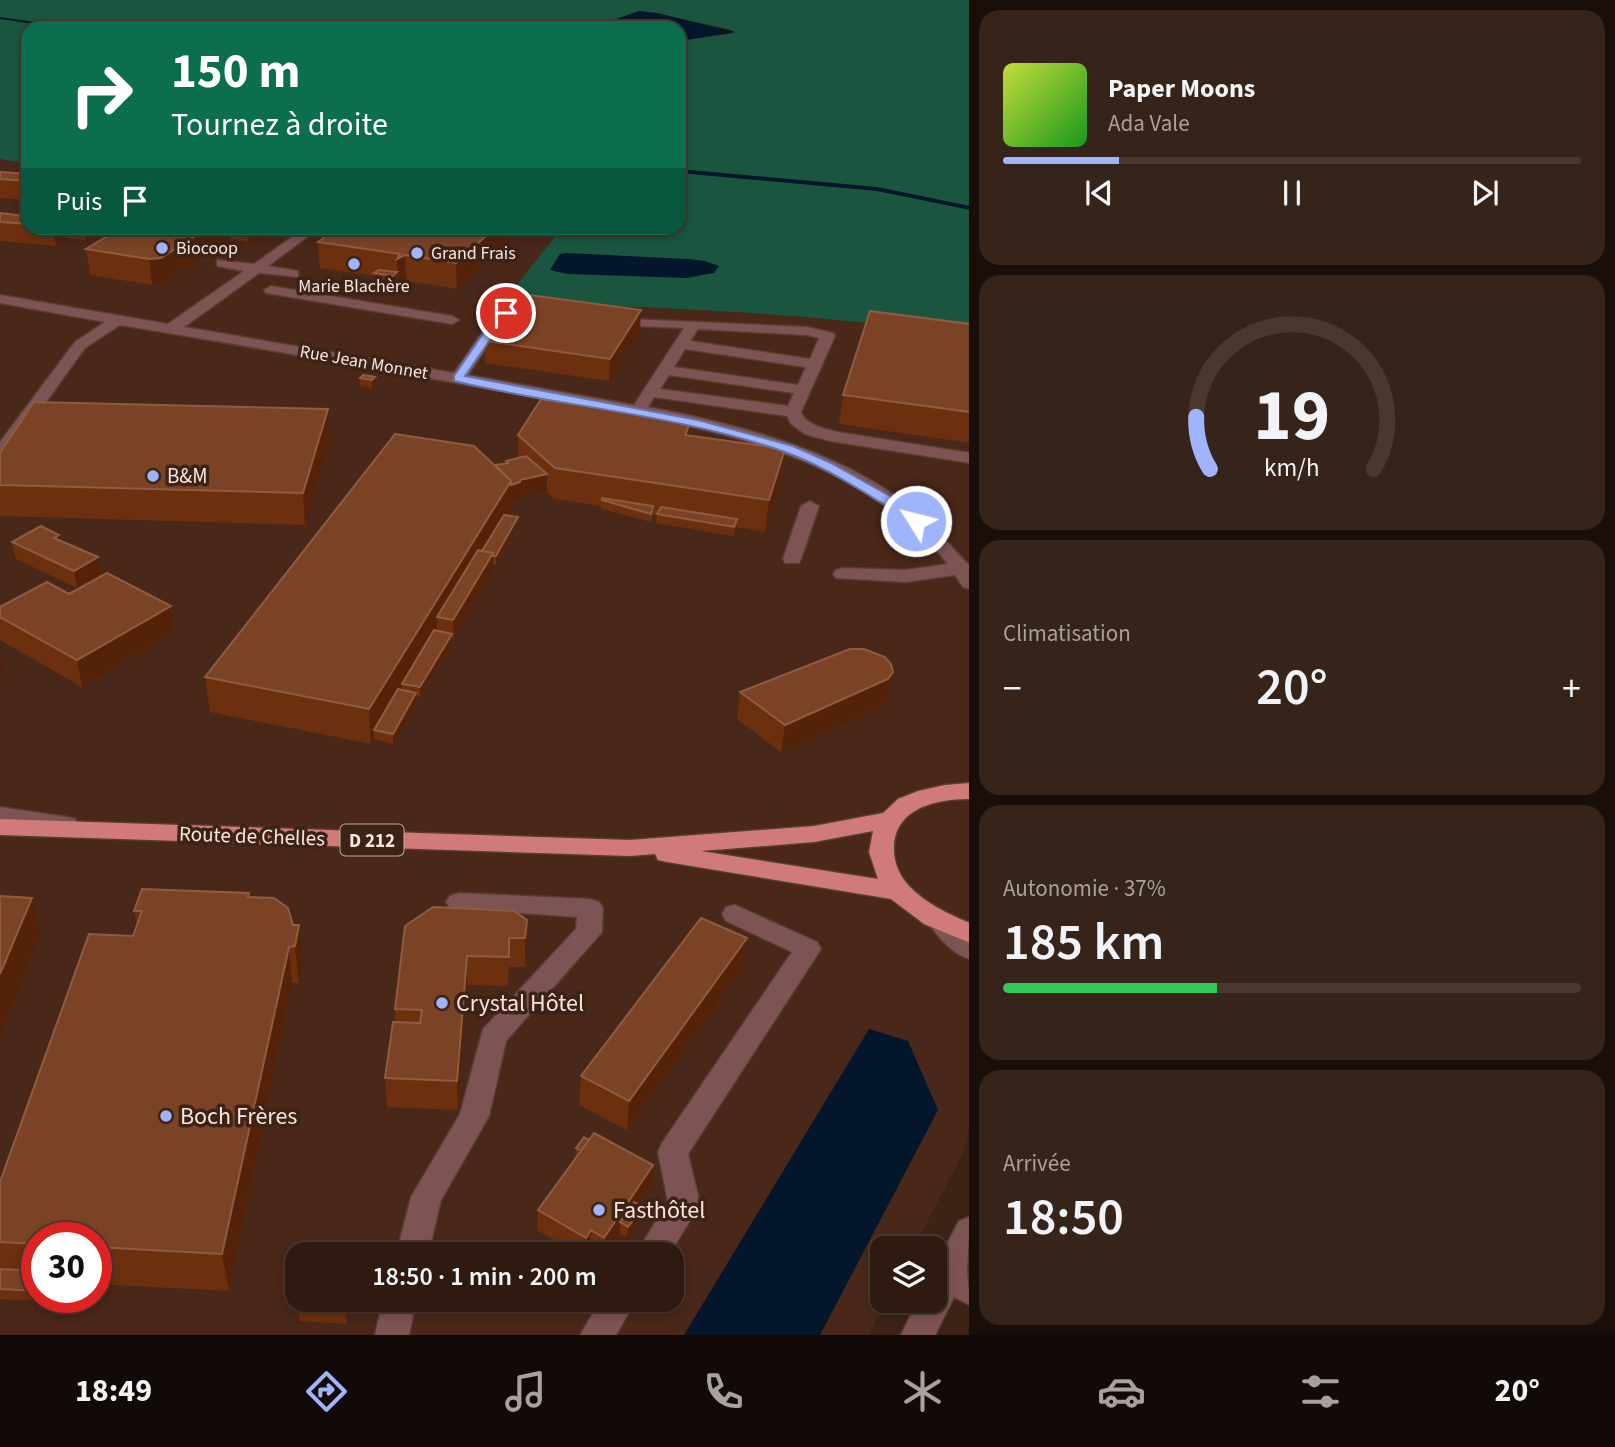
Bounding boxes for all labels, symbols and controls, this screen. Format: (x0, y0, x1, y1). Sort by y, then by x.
text: 150 m (171, 37, 300, 107)
icon: right (56, 49, 147, 140)
text: Paper Moons (1108, 70, 1255, 107)
text: Tournez à droite (171, 102, 388, 148)
text: Ada Vale (1108, 107, 1190, 140)
icon: previous (1080, 174, 1118, 212)
icon: pause (1273, 174, 1311, 212)
icon: next (1466, 174, 1504, 212)
icon: arrive (116, 182, 154, 220)
text: Puis (56, 183, 102, 220)
place label: Biocoop (176, 236, 238, 261)
marker: Biocoop (154, 240, 170, 256)
place label: Grand Frais (431, 241, 516, 266)
marker: Grand Frais (409, 245, 425, 261)
marker: Marie Blachère (346, 256, 362, 272)
place label: Marie Blachère (298, 274, 410, 299)
pin (476, 283, 536, 343)
icon: arrive (487, 294, 525, 332)
street label: Rue Jean Monnet (298, 339, 430, 386)
text: 19 (1254, 364, 1330, 468)
text: km/h (1264, 449, 1320, 485)
place label: B&M (167, 461, 207, 491)
marker: B&M (145, 468, 161, 484)
position arrow (879, 484, 953, 558)
text: Climatisation (1003, 617, 1131, 650)
text: 20° (1256, 651, 1328, 725)
text: − (1003, 662, 1022, 716)
text: + (1562, 662, 1581, 716)
street label: Route de Chelles (179, 818, 326, 854)
road number: D 212 (340, 824, 404, 856)
text: Autonomie · 37% (1003, 872, 1166, 905)
text: 185 km (1003, 906, 1164, 980)
place label: Crystal Hôtel (456, 986, 584, 1021)
marker: Crystal Hôtel (434, 995, 450, 1011)
place label: Boch Frères (180, 1099, 297, 1134)
marker: Boch Frères (158, 1108, 174, 1124)
text: Arrivée (1003, 1147, 1071, 1180)
text: 18:50 (1003, 1181, 1124, 1255)
place label: Fasthôtel (613, 1193, 705, 1228)
marker: Fasthôtel (591, 1202, 607, 1218)
speed limit sign: 30 (21, 1222, 112, 1313)
map controls (870, 1236, 947, 1313)
button: layers (870, 1236, 947, 1313)
text: 18:50 · 1 min · 200 m (372, 1258, 597, 1295)
icon: directions (302, 1367, 351, 1416)
icon: music (501, 1367, 550, 1416)
icon: phone (699, 1367, 748, 1416)
icon: climate (898, 1367, 947, 1416)
icon: car (1097, 1367, 1146, 1416)
icon: filters (1296, 1367, 1345, 1416)
text: 18:49 (75, 1368, 152, 1414)
text: 20° (1495, 1368, 1540, 1414)

